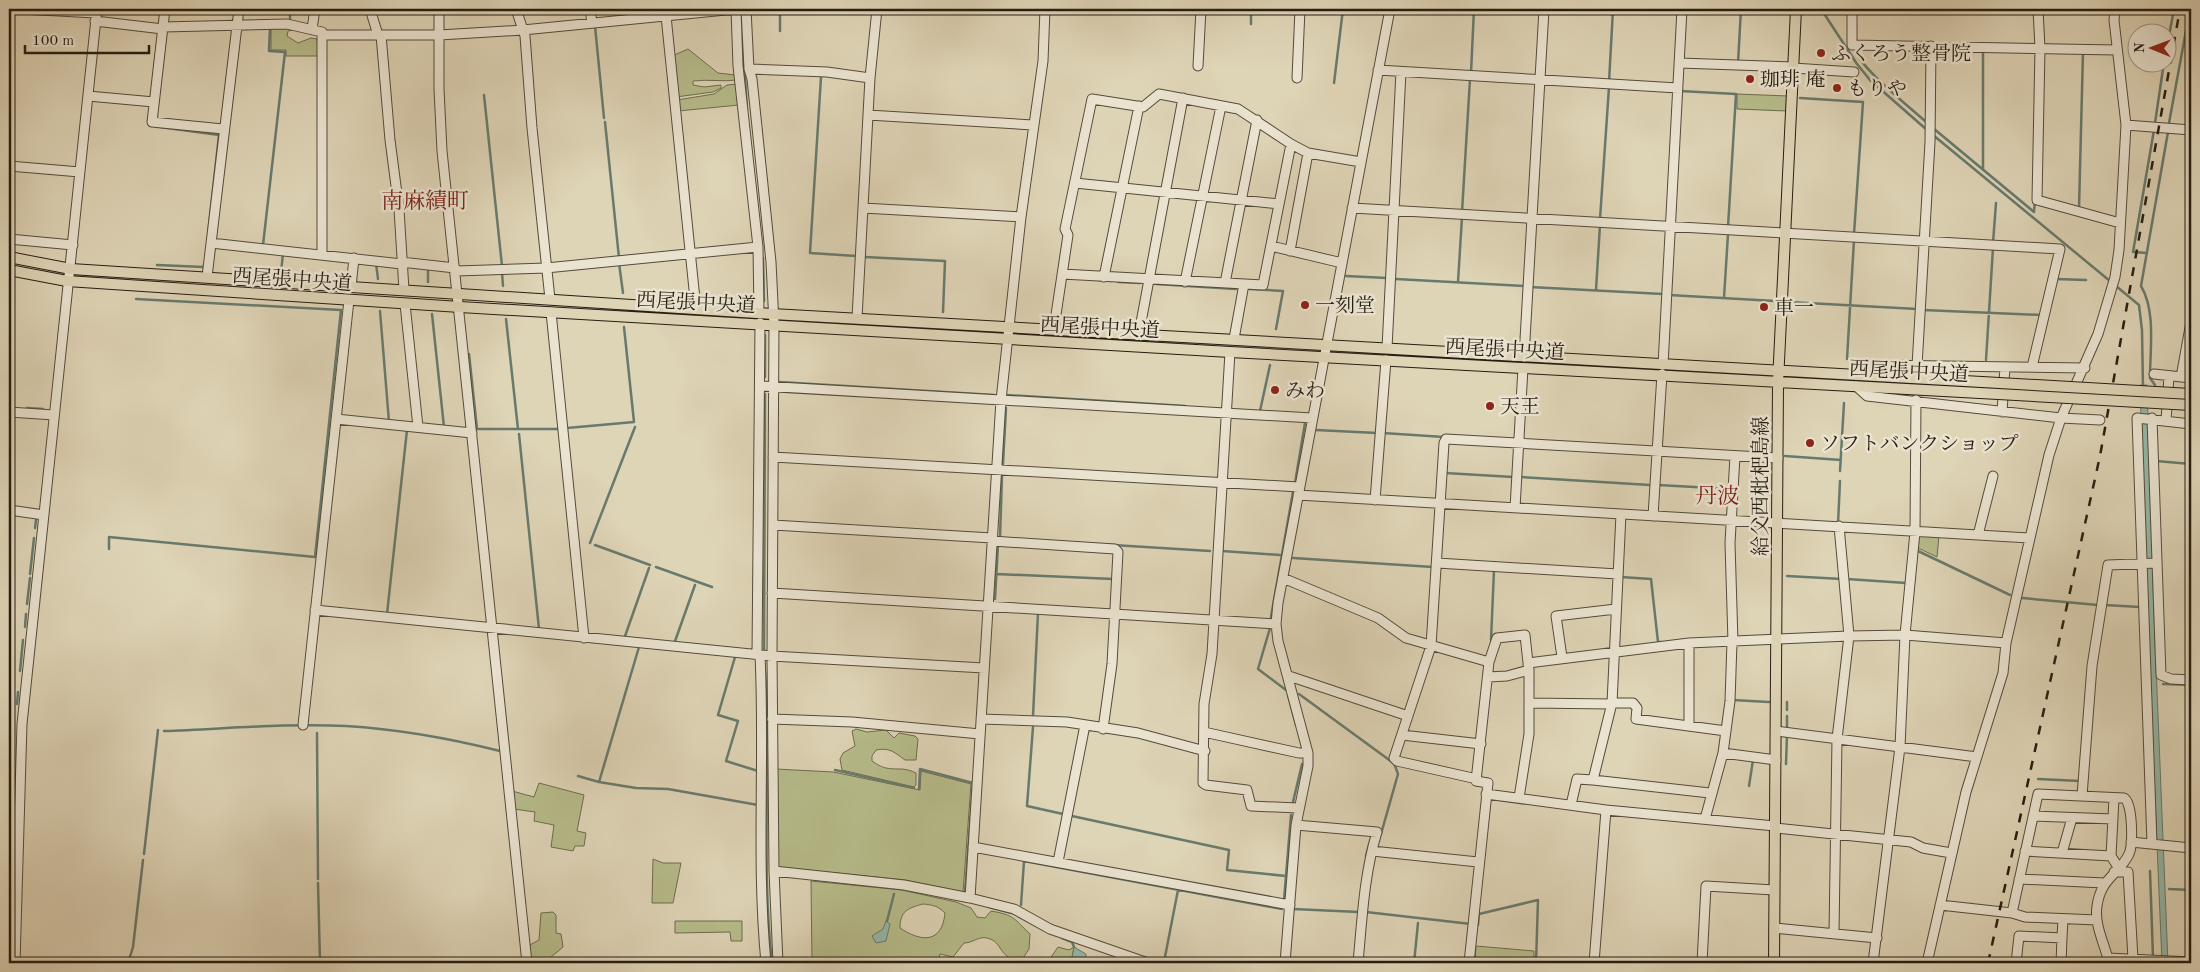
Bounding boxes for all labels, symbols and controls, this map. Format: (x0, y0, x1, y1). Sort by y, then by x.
scale bar (25, 22, 149, 54)
north arrow (2128, 22, 2178, 72)
text: 100 m (32, 34, 74, 49)
text: N (2133, 42, 2147, 53)
place label: ふくろう整骨院 (1831, 43, 1971, 65)
marker: ふくろう整骨院 (1815, 47, 1827, 59)
place label: 珈琲 庵 (1760, 69, 1826, 91)
marker: 珈琲 庵 (1744, 73, 1756, 85)
place label: もりや (1847, 78, 1907, 100)
marker: もりや (1831, 82, 1843, 94)
district label: 南麻績町 (381, 189, 469, 213)
street label: 西尾張中央道 (231, 265, 353, 295)
street label: 西尾張中央道 (635, 289, 756, 317)
place label: 一刻堂 (1315, 295, 1375, 317)
place label: 車一 (1774, 297, 1814, 319)
marker: 一刻堂 (1299, 299, 1311, 311)
marker: 車一 (1758, 301, 1770, 313)
street label: 西尾張中央道 (1039, 314, 1160, 342)
street label: 西尾張中央道 (1444, 336, 1565, 364)
street label: 西尾張中央道 (1848, 358, 1969, 386)
place label: みわ (1285, 381, 1325, 402)
marker: みわ (1269, 384, 1281, 396)
place label: 天王 (1500, 396, 1540, 418)
marker: 天王 (1484, 400, 1496, 412)
street label: 給父西枇杷島線 (1750, 416, 1772, 556)
place label: ソフトバンクショップ (1820, 434, 2019, 455)
marker: ソフトバンクショップ (1804, 437, 1816, 449)
district label: 丹波 (1695, 484, 1739, 508)

